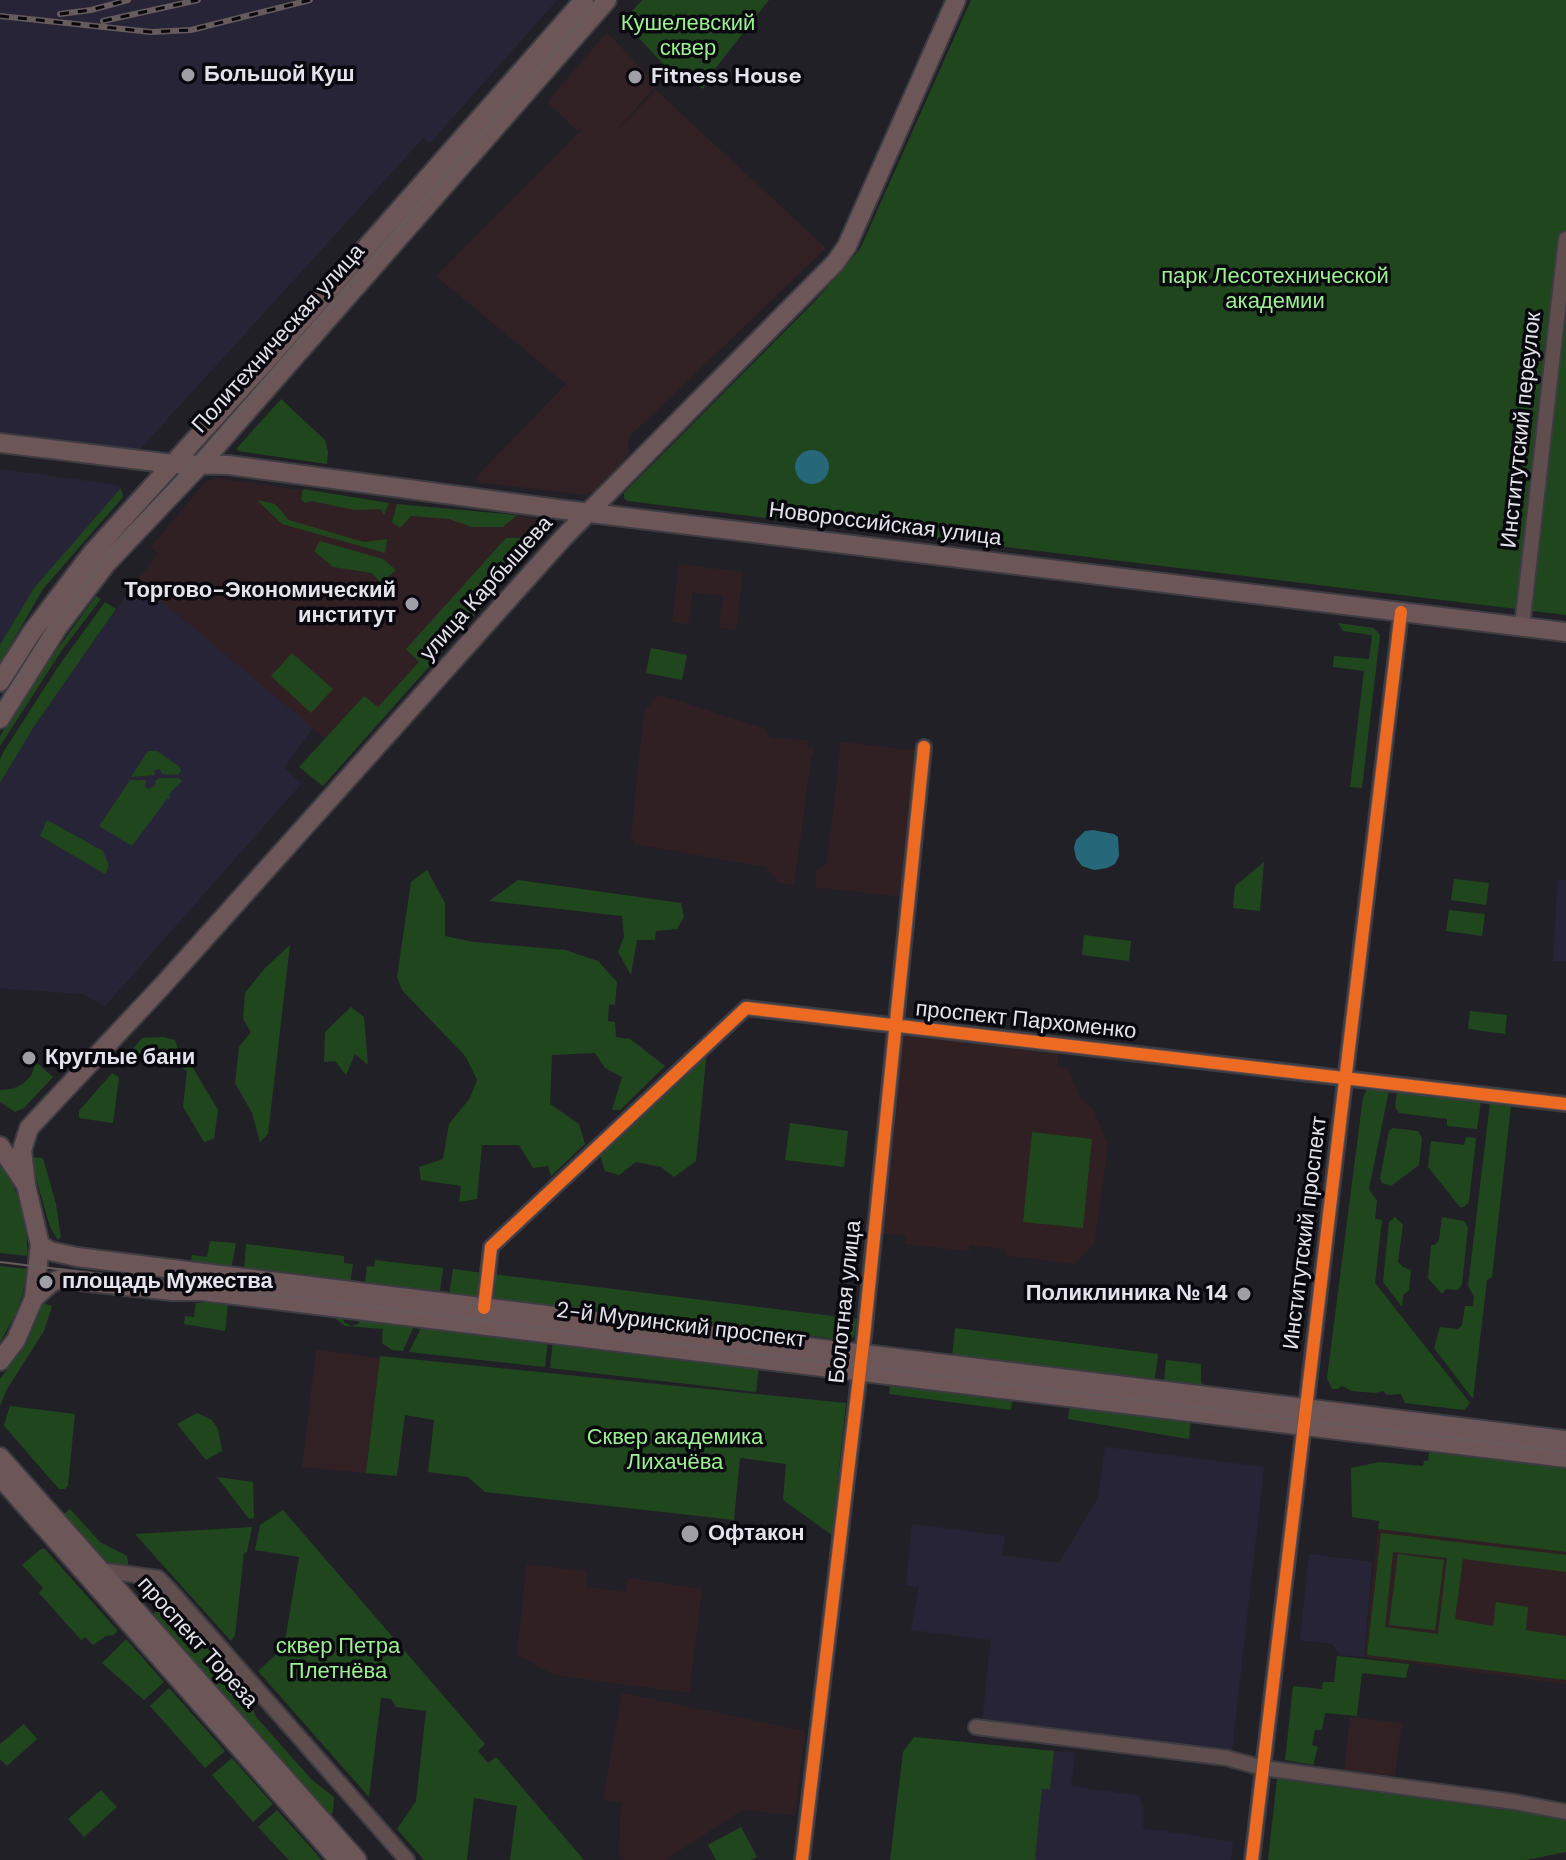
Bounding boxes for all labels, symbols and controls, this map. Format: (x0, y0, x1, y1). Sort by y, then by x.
park label: Кушелевский сквер (621, 11, 755, 62)
place label: Большой Куш (204, 62, 355, 88)
place label: Fitness House (651, 64, 802, 90)
marker: Большой Куш (179, 66, 197, 84)
marker: Fitness House (626, 68, 644, 86)
street label: Политехническая улица (187, 239, 371, 439)
park label: парк Лесотехнической академии (1161, 264, 1389, 316)
street label: Институтский переулок (1496, 311, 1548, 549)
street label: Новороссийская улица (767, 498, 1003, 552)
street label: улица Карбышева (415, 511, 559, 667)
place label: Торгово-Экономический институт (124, 578, 396, 630)
marker: Торгово-Экономический институт (403, 595, 421, 613)
street label: проспект Пархоменко (914, 996, 1138, 1046)
place label: Круглые бани (45, 1045, 195, 1071)
marker: Круглые бани (20, 1049, 38, 1067)
street label: Институтский проспект (1279, 1115, 1333, 1351)
street label: Болотная улица (824, 1219, 868, 1385)
place label: площадь Мужества (62, 1269, 273, 1295)
marker: площадь Мужества (37, 1273, 55, 1291)
place label: Поликлиника № 14 (1026, 1281, 1228, 1307)
marker: Поликлиника № 14 (1235, 1285, 1253, 1303)
street label: 2-й Муринский проспект (555, 1298, 807, 1354)
park label: Сквер академика Лихачёва (587, 1425, 763, 1476)
place label: Офтакон (708, 1521, 805, 1547)
marker: Офтакон (679, 1523, 701, 1545)
street label: проспект Тореза (131, 1572, 263, 1714)
park label: сквер Петра Плетнёва (276, 1634, 400, 1686)

